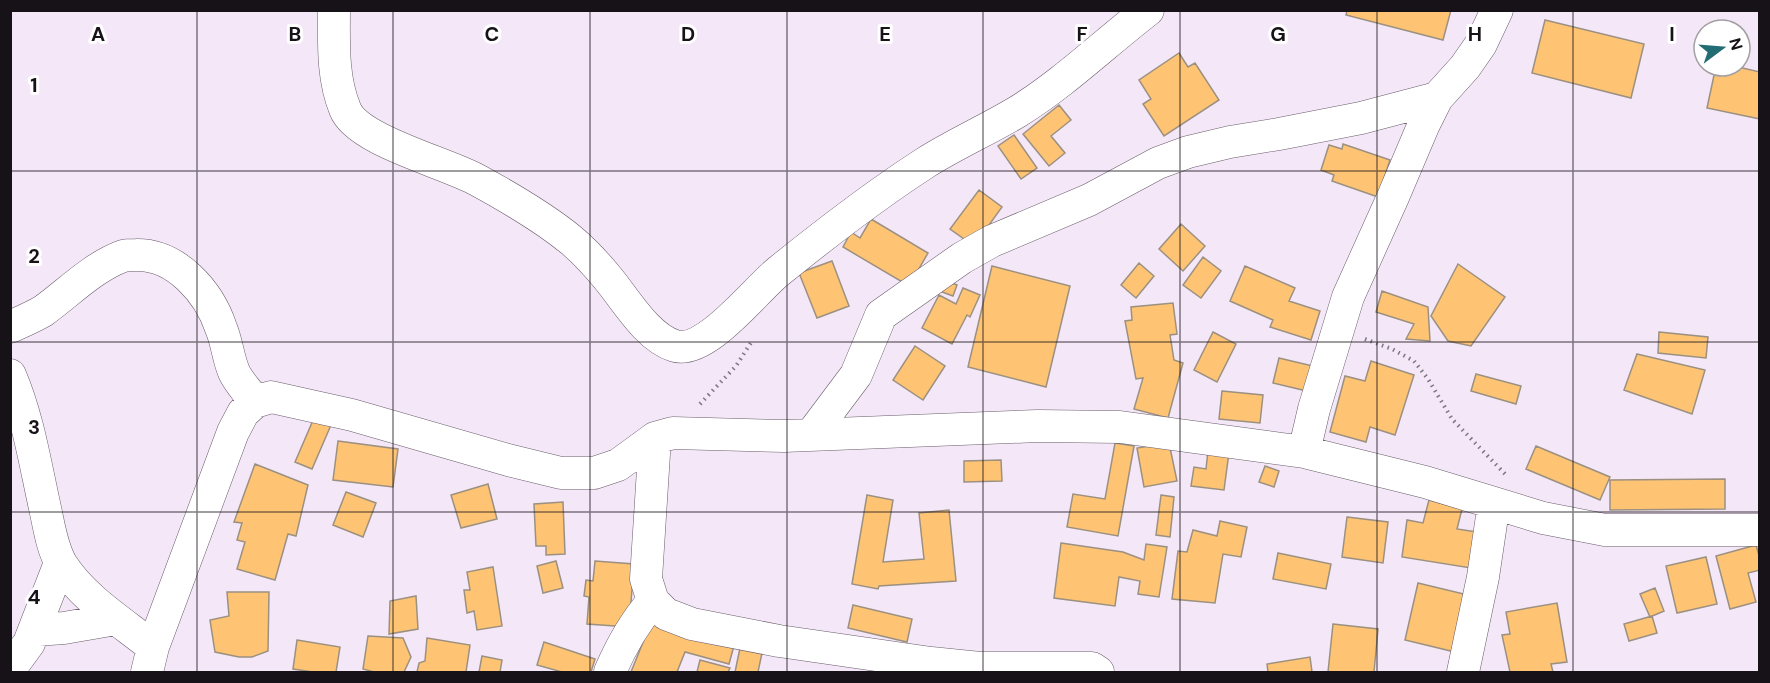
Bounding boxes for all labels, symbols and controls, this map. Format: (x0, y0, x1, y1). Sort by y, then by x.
north arrow (1692, 18, 1752, 78)
text: A (91, 21, 105, 47)
text: B (289, 21, 301, 47)
text: C (485, 21, 499, 47)
text: D (681, 21, 695, 47)
text: E (879, 21, 891, 47)
text: F (1076, 21, 1088, 47)
text: G (1270, 21, 1286, 47)
text: H (1468, 21, 1482, 47)
text: I (1669, 21, 1675, 47)
text: N (1724, 35, 1748, 53)
text: 1 (30, 72, 38, 98)
text: 2 (28, 243, 40, 269)
text: 3 (28, 414, 40, 440)
text: 4 (28, 584, 41, 610)

